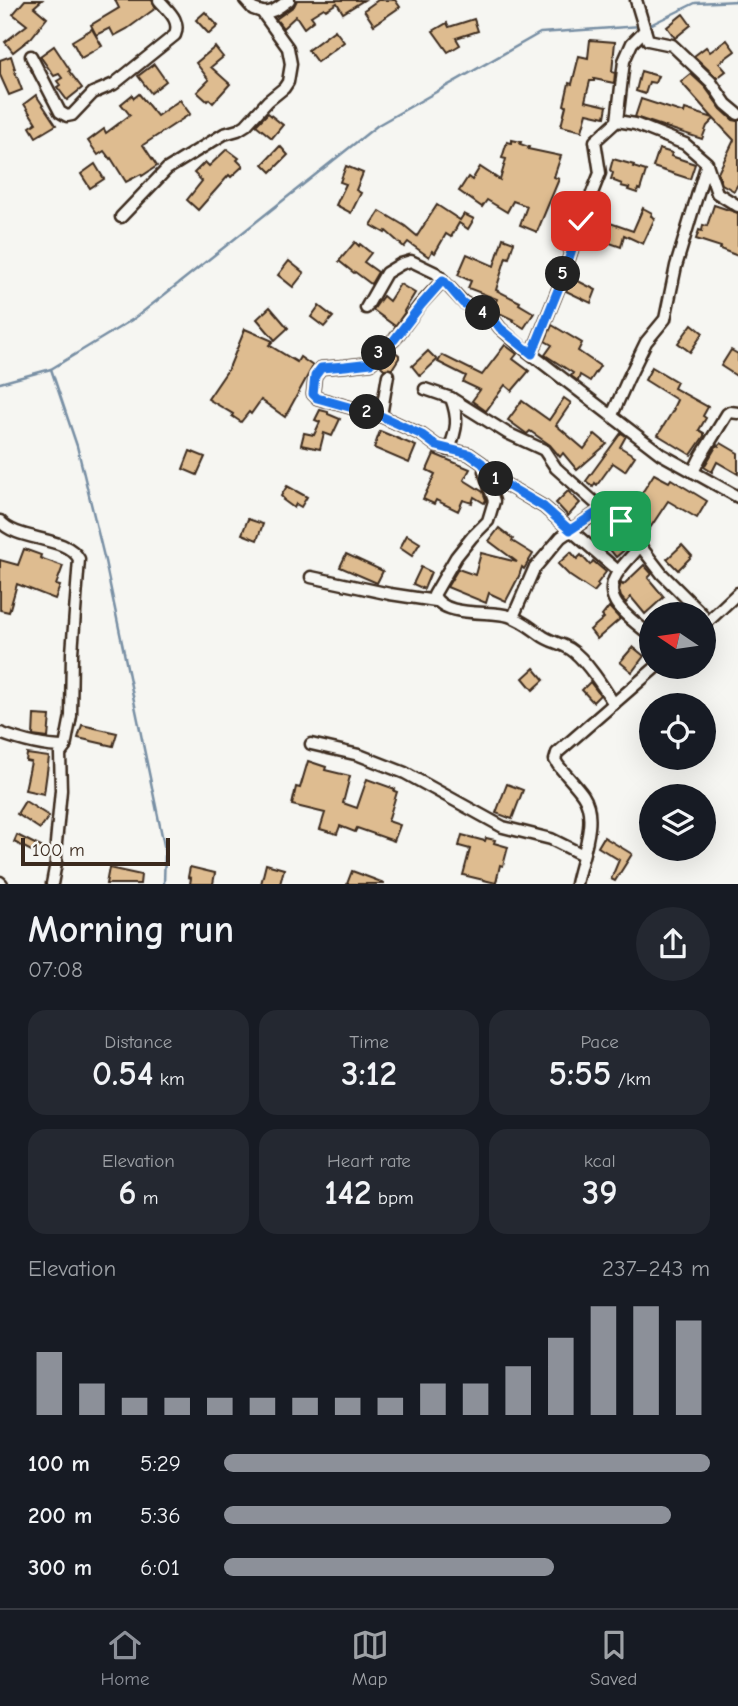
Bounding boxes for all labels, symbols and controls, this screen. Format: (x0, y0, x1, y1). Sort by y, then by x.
pin (551, 191, 611, 251)
icon: check (562, 202, 600, 240)
pin: 5 (546, 256, 580, 292)
text: 5 (557, 262, 568, 284)
pin: 4 (466, 296, 500, 330)
text: 4 (478, 301, 487, 323)
pin: 3 (362, 336, 396, 370)
text: 3 (374, 341, 383, 363)
pin: 2 (350, 394, 384, 430)
text: 2 (362, 400, 371, 422)
pin: 1 (478, 462, 514, 496)
text: 1 (492, 467, 499, 489)
pin (591, 491, 651, 551)
icon: arrive (602, 502, 640, 540)
north arrow (639, 602, 716, 679)
map controls (639, 602, 716, 861)
button: locate (639, 693, 716, 770)
button: layers (639, 784, 716, 861)
scale bar (21, 834, 170, 866)
text: 100 m (32, 839, 85, 861)
button: share (636, 907, 710, 981)
text: Morning run (28, 908, 234, 952)
text: 07:08 (28, 956, 83, 983)
text: Distance (104, 1031, 172, 1053)
text: Time (349, 1031, 389, 1053)
text: Pace (581, 1031, 619, 1053)
text: 0.54 (92, 1053, 153, 1094)
text: 3:12 (341, 1053, 397, 1094)
text: 5:55 (548, 1053, 611, 1094)
text: km (153, 1068, 185, 1090)
text: /km (611, 1068, 651, 1090)
text: Elevation (102, 1150, 175, 1172)
text: Heart rate (327, 1150, 411, 1172)
text: kcal (584, 1150, 616, 1172)
text: 6 (118, 1172, 136, 1213)
text: 142 (324, 1172, 371, 1213)
text: 39 (582, 1172, 617, 1213)
text: m (136, 1187, 159, 1209)
text: bpm (371, 1187, 414, 1209)
text: Elevation (28, 1255, 116, 1282)
text: 237–243 m (602, 1255, 710, 1282)
text: 100 m (28, 1450, 90, 1477)
text: 5:29 (140, 1450, 181, 1477)
text: 200 m (28, 1502, 92, 1529)
text: 5:36 (140, 1502, 181, 1529)
text: 300 m (28, 1554, 92, 1581)
text: 6:01 (140, 1554, 180, 1581)
tab: Home (101, 1626, 150, 1690)
tab: Map (351, 1626, 389, 1690)
tab: Saved (590, 1626, 637, 1690)

